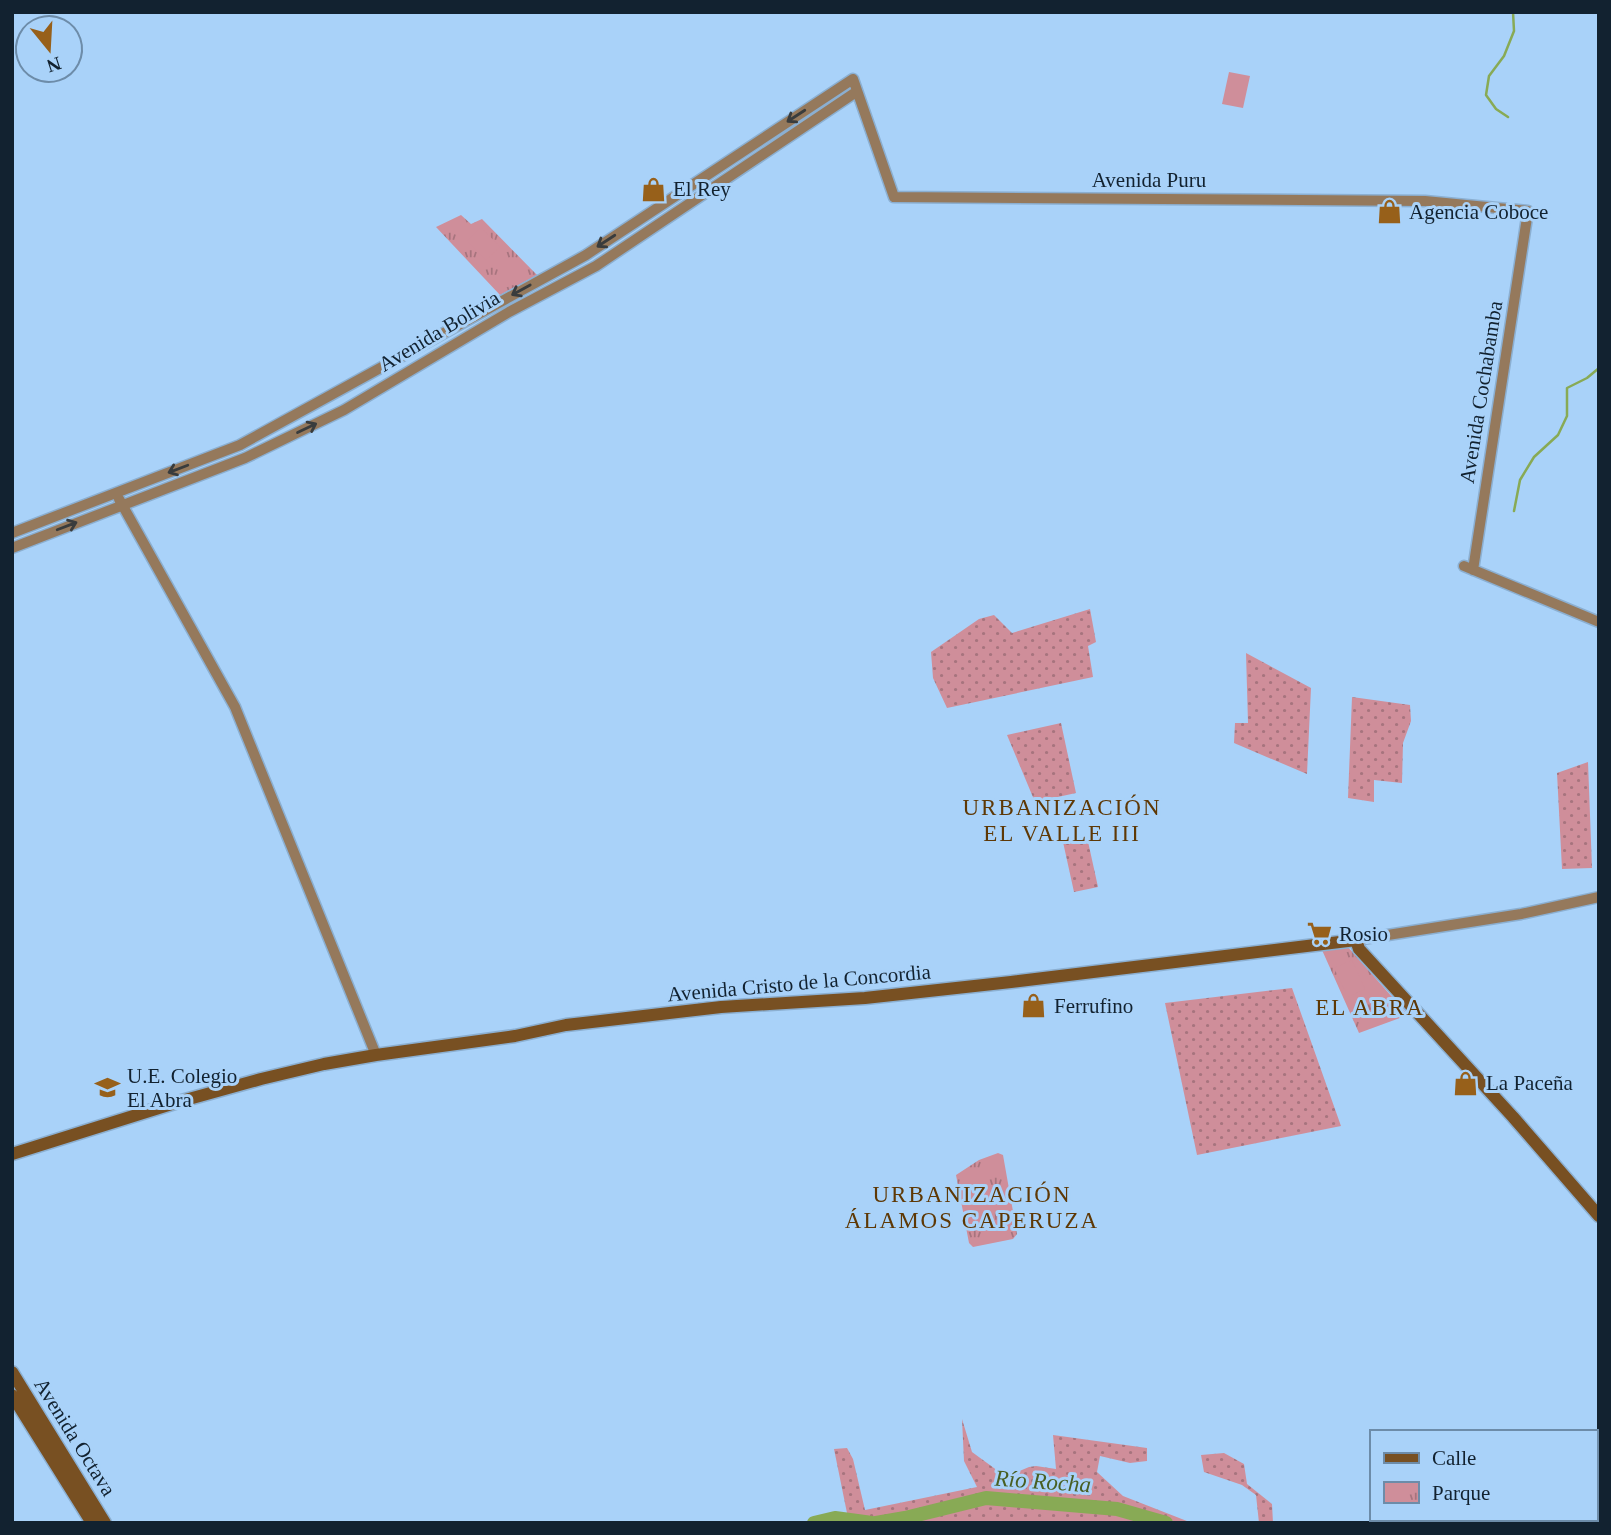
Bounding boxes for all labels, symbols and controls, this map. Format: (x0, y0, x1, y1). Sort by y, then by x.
north arrow (14, 14, 84, 84)
text: N (44, 53, 64, 77)
one-way arrow (786, 110, 806, 124)
street label: Avenida Puru (1092, 168, 1207, 192)
shop icon: El Rey (639, 175, 667, 203)
place label: El Rey (673, 177, 731, 201)
shop icon: Agencia Coboce (1375, 198, 1403, 226)
place label: Agencia Coboce (1409, 200, 1548, 224)
one-way arrow (596, 235, 616, 249)
one-way arrow (512, 284, 532, 298)
street label: Avenida Bolivia (374, 285, 504, 376)
street label: Avenida Cochabamba (1455, 298, 1507, 485)
one-way arrow (296, 420, 317, 434)
one-way arrow (168, 464, 189, 476)
one-way arrow (56, 519, 78, 532)
district label: URBANIZACIÓN EL VALLE III (962, 794, 1162, 846)
supermarket icon: Rosio (1305, 920, 1333, 948)
place label: Rosio (1339, 922, 1388, 946)
street label: Avenida Cristo de la Concordia (666, 959, 932, 1006)
shop icon: Ferrufino (1020, 992, 1048, 1020)
place label: Ferrufino (1054, 994, 1133, 1018)
district label: EL ABRA (1315, 995, 1425, 1020)
place label: U.E. Colegio El Abra (127, 1064, 237, 1112)
shop icon: La Paceña (1452, 1069, 1480, 1097)
place label: La Paceña (1486, 1071, 1574, 1095)
school or university icon: U.E. Colegio El Abra (93, 1074, 121, 1102)
district label: URBANIZACIÓN ÁLAMOS CAPERUZA (845, 1181, 1099, 1233)
street label: Avenida Octava (29, 1374, 121, 1501)
legend (1370, 1430, 1597, 1521)
text: Calle (1432, 1446, 1476, 1470)
water label: Río Rocha (993, 1466, 1092, 1497)
text: Parque (1432, 1481, 1490, 1505)

